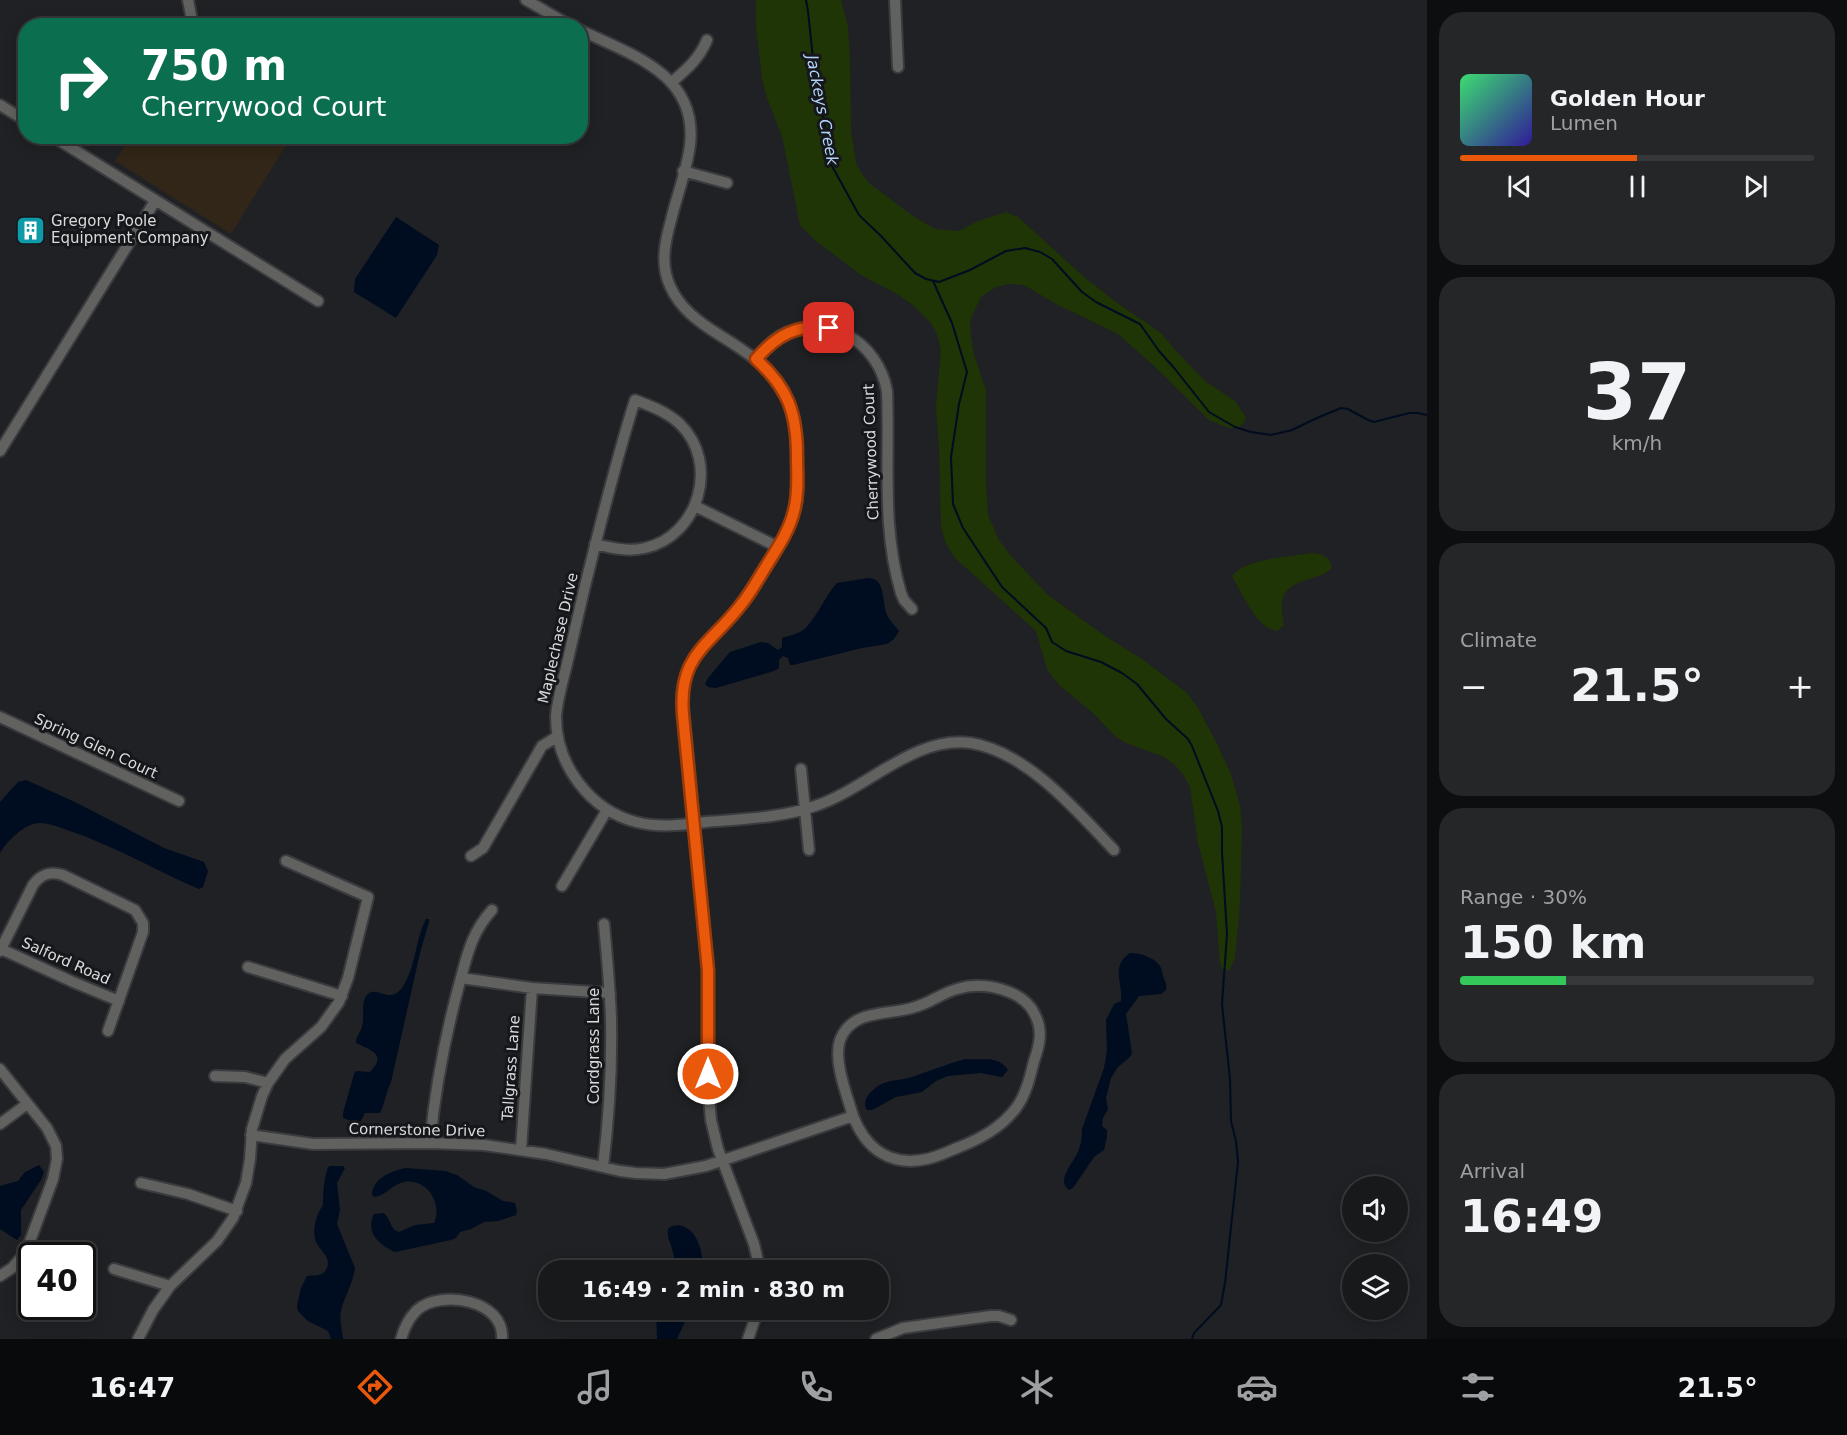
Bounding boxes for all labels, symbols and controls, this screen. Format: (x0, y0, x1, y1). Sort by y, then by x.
text: 750 m (141, 41, 287, 90)
icon: right (42, 42, 120, 120)
water label: Jackeys Creek (802, 50, 843, 168)
text: Golden Hour (1550, 86, 1705, 111)
text: Cherrywood Court (141, 91, 386, 122)
text: Lumen (1550, 111, 1618, 135)
icon: previous (1503, 170, 1536, 203)
icon: pause (1621, 170, 1654, 203)
icon: next (1739, 170, 1772, 203)
place label: Gregory Poole Equipment Company (51, 212, 209, 247)
building icon: Gregory Poole Equipment Company (14, 214, 46, 246)
pin (803, 302, 854, 353)
icon: arrive (812, 311, 845, 344)
text: 37 (1583, 347, 1691, 437)
street label: Cherrywood Court (860, 383, 882, 520)
text: km/h (1612, 431, 1662, 455)
street label: Maplechase Drive (534, 571, 582, 705)
text: Climate (1460, 628, 1537, 652)
text: 21.5° (1570, 659, 1704, 712)
text: − (1460, 667, 1488, 706)
text: + (1786, 667, 1814, 706)
street label: Spring Glen Court (32, 710, 160, 782)
text: Range · 30% (1460, 885, 1587, 909)
text: 150 km (1460, 916, 1646, 969)
street label: Salford Road (19, 933, 113, 989)
street label: Cordgrass Lane (585, 988, 603, 1104)
street label: Tallgrass Lane (498, 1015, 524, 1122)
position arrow (676, 1042, 740, 1106)
street label: Cornerstone Drive (348, 1120, 486, 1140)
text: Arrival (1460, 1159, 1525, 1183)
map controls (1342, 1176, 1408, 1320)
button: sound (1342, 1176, 1408, 1242)
text: 16:49 (1460, 1190, 1603, 1243)
speed limit sign: 40 (18, 1242, 96, 1320)
button: layers (1342, 1254, 1408, 1320)
text: 16:49 · 2 min · 830 m (582, 1277, 845, 1302)
icon: directions (354, 1366, 396, 1408)
icon: music (574, 1366, 616, 1408)
icon: phone (795, 1366, 837, 1408)
icon: climate (1016, 1366, 1058, 1408)
icon: car (1236, 1366, 1278, 1408)
icon: filters (1457, 1366, 1499, 1408)
text: 16:47 (89, 1372, 175, 1403)
text: 21.5° (1678, 1372, 1758, 1403)

